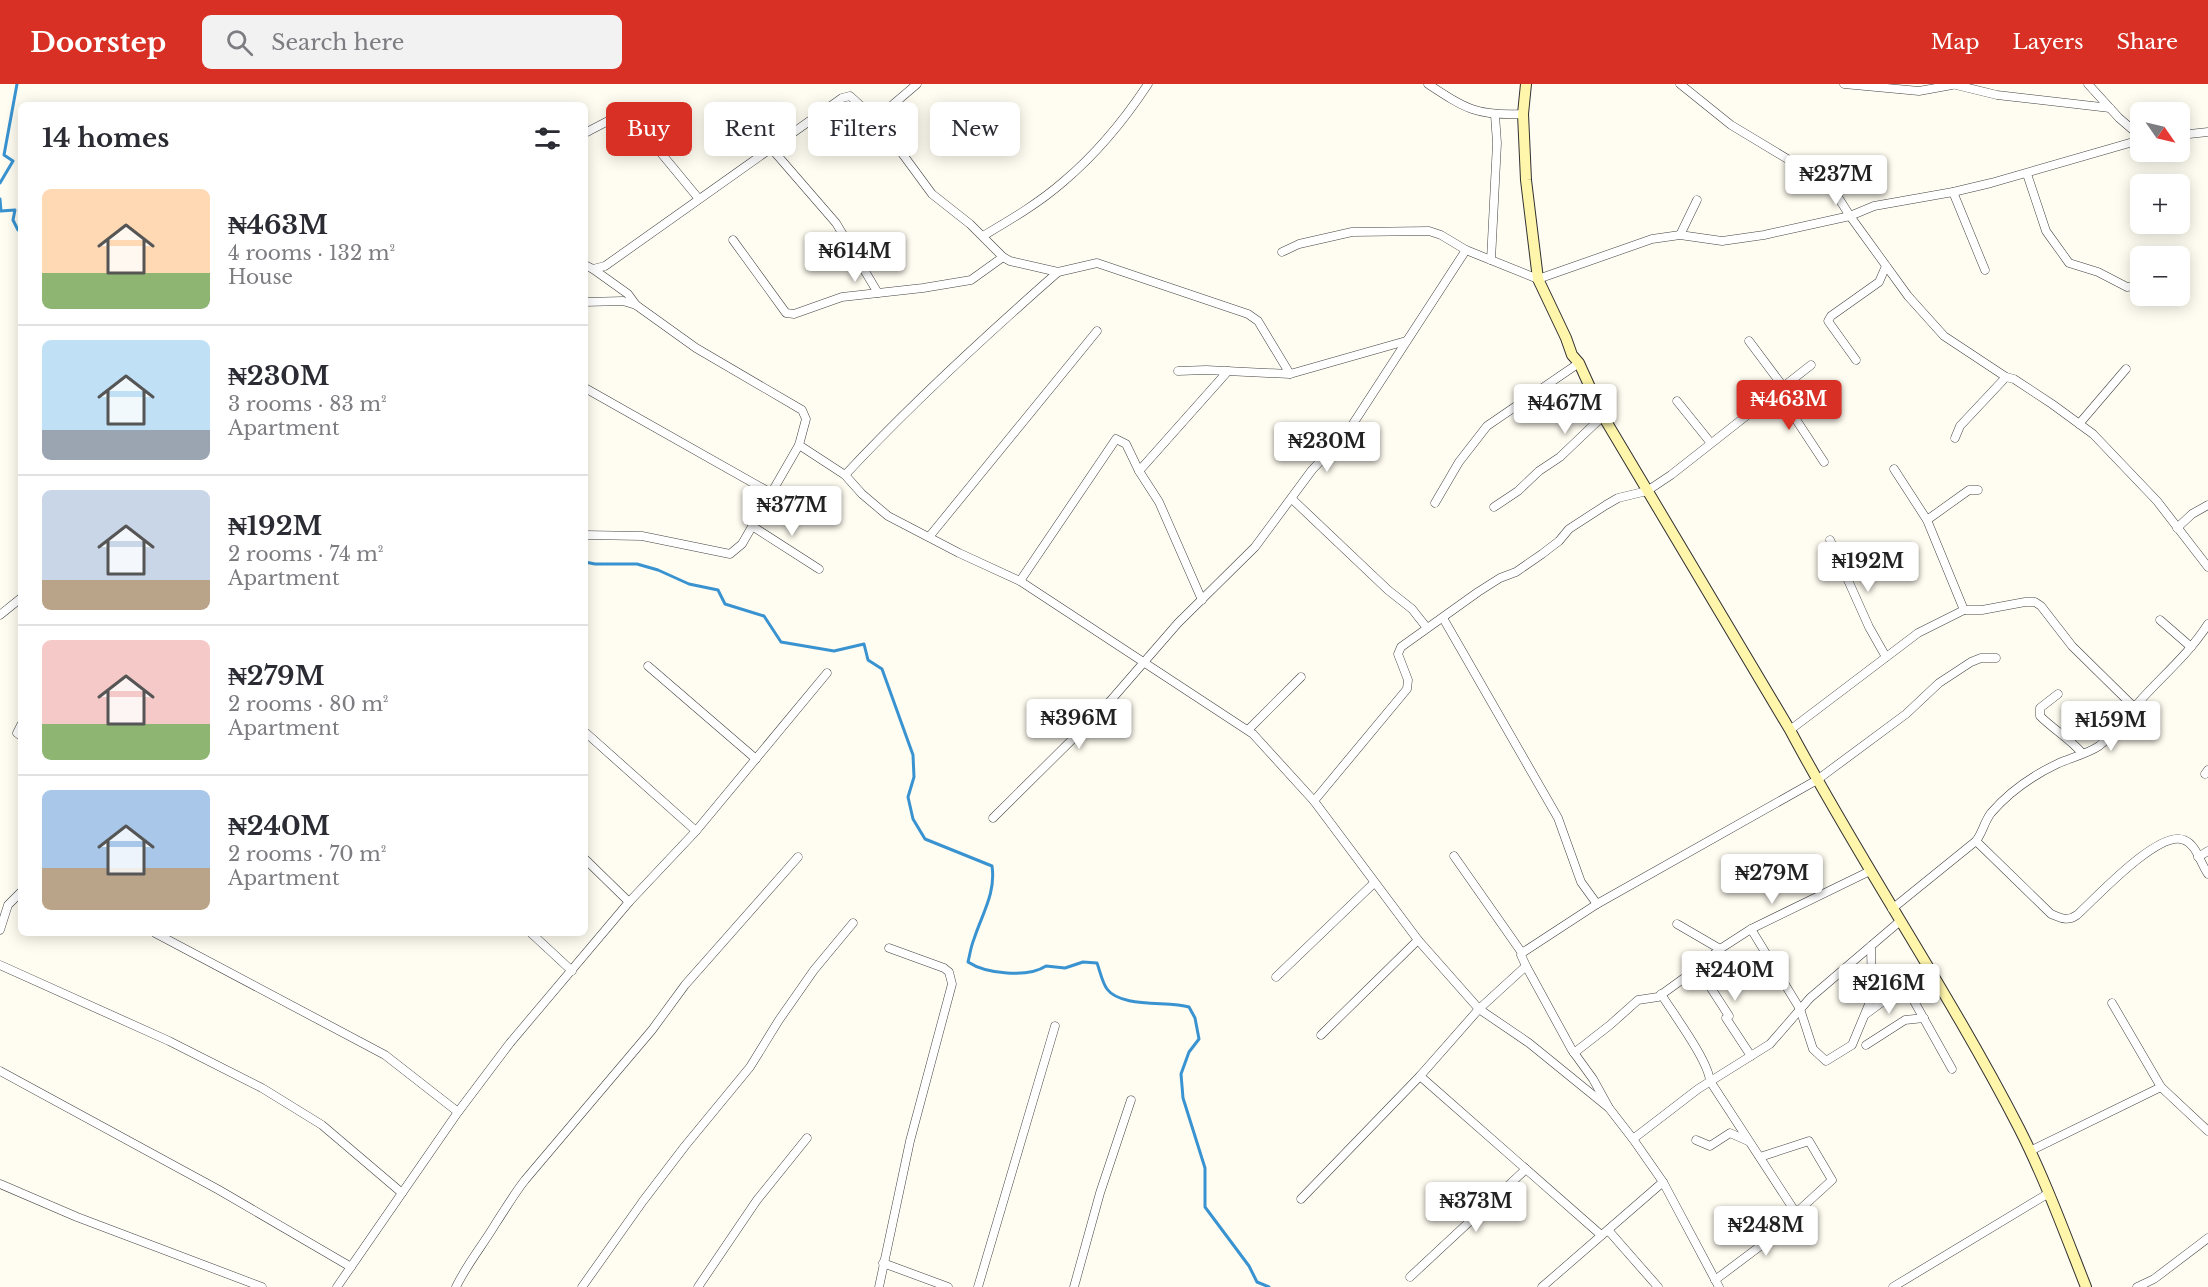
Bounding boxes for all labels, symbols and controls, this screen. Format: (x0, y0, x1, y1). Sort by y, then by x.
search box (202, 15, 622, 69)
text: Doorstep (30, 25, 166, 60)
icon: search (223, 26, 256, 59)
text: Search here (271, 29, 404, 56)
text: Map (1931, 29, 1980, 55)
text: Layers (2013, 29, 2084, 55)
text: Share (2117, 29, 2178, 55)
chip: Buy (606, 102, 692, 156)
chip: Rent (704, 102, 796, 156)
chip: Filters (808, 102, 918, 156)
chip: New (930, 102, 1020, 156)
north arrow (2130, 102, 2190, 162)
map controls (2130, 102, 2190, 306)
text: 14 homes (42, 122, 169, 154)
icon: filters (531, 122, 564, 155)
pin: ₦237M (1794, 155, 1878, 206)
text: ₦237M (1799, 162, 1873, 186)
button: + (2130, 174, 2190, 234)
text: ₦463M (228, 209, 328, 241)
icon: home (90, 213, 162, 285)
pin: ₦614M (813, 232, 897, 283)
text: ₦614M (819, 239, 891, 263)
text: 4 rooms · 132 m² (228, 241, 395, 265)
button: − (2130, 246, 2190, 306)
text: House (228, 265, 293, 289)
text: ₦230M (228, 360, 329, 392)
icon: home (90, 364, 162, 436)
pin: ₦463M (1747, 380, 1831, 431)
pin: ₦467M (1523, 384, 1607, 435)
text: ₦463M (1751, 387, 1827, 411)
text: ₦467M (1528, 391, 1602, 415)
text: 3 rooms · 83 m² (228, 392, 387, 416)
text: Apartment (228, 416, 339, 440)
pin: ₦230M (1285, 422, 1369, 473)
text: ₦230M (1288, 429, 1366, 453)
pin: ₦377M (750, 486, 834, 537)
text: ₦377M (757, 493, 827, 517)
text: ₦192M (228, 510, 322, 542)
icon: home (90, 514, 162, 586)
text: 2 rooms · 74 m² (228, 542, 384, 566)
pin: ₦192M (1826, 542, 1910, 593)
text: ₦192M (1832, 549, 1904, 573)
text: Apartment (228, 566, 339, 590)
text: ₦279M (228, 660, 324, 692)
icon: home (90, 664, 162, 736)
text: 2 rooms · 80 m² (228, 692, 389, 716)
pin: ₦396M (1037, 699, 1121, 750)
pin: ₦159M (2069, 701, 2153, 752)
text: ₦396M (1040, 706, 1118, 730)
text: ₦159M (2075, 708, 2147, 732)
text: Apartment (228, 716, 339, 740)
text: ₦240M (228, 810, 330, 842)
icon: home (90, 814, 162, 886)
text: 2 rooms · 70 m² (228, 842, 386, 866)
pin: ₦279M (1730, 854, 1814, 905)
text: ₦279M (1735, 861, 1809, 885)
text: Apartment (228, 866, 339, 890)
pin: ₦240M (1693, 951, 1777, 1002)
text: ₦240M (1696, 958, 1774, 982)
pin: ₦216M (1847, 964, 1931, 1015)
text: ₦216M (1853, 971, 1925, 995)
pin: ₦373M (1434, 1182, 1518, 1233)
text: ₦373M (1439, 1189, 1513, 1213)
pin: ₦248M (1724, 1206, 1808, 1257)
text: ₦248M (1728, 1213, 1804, 1237)

